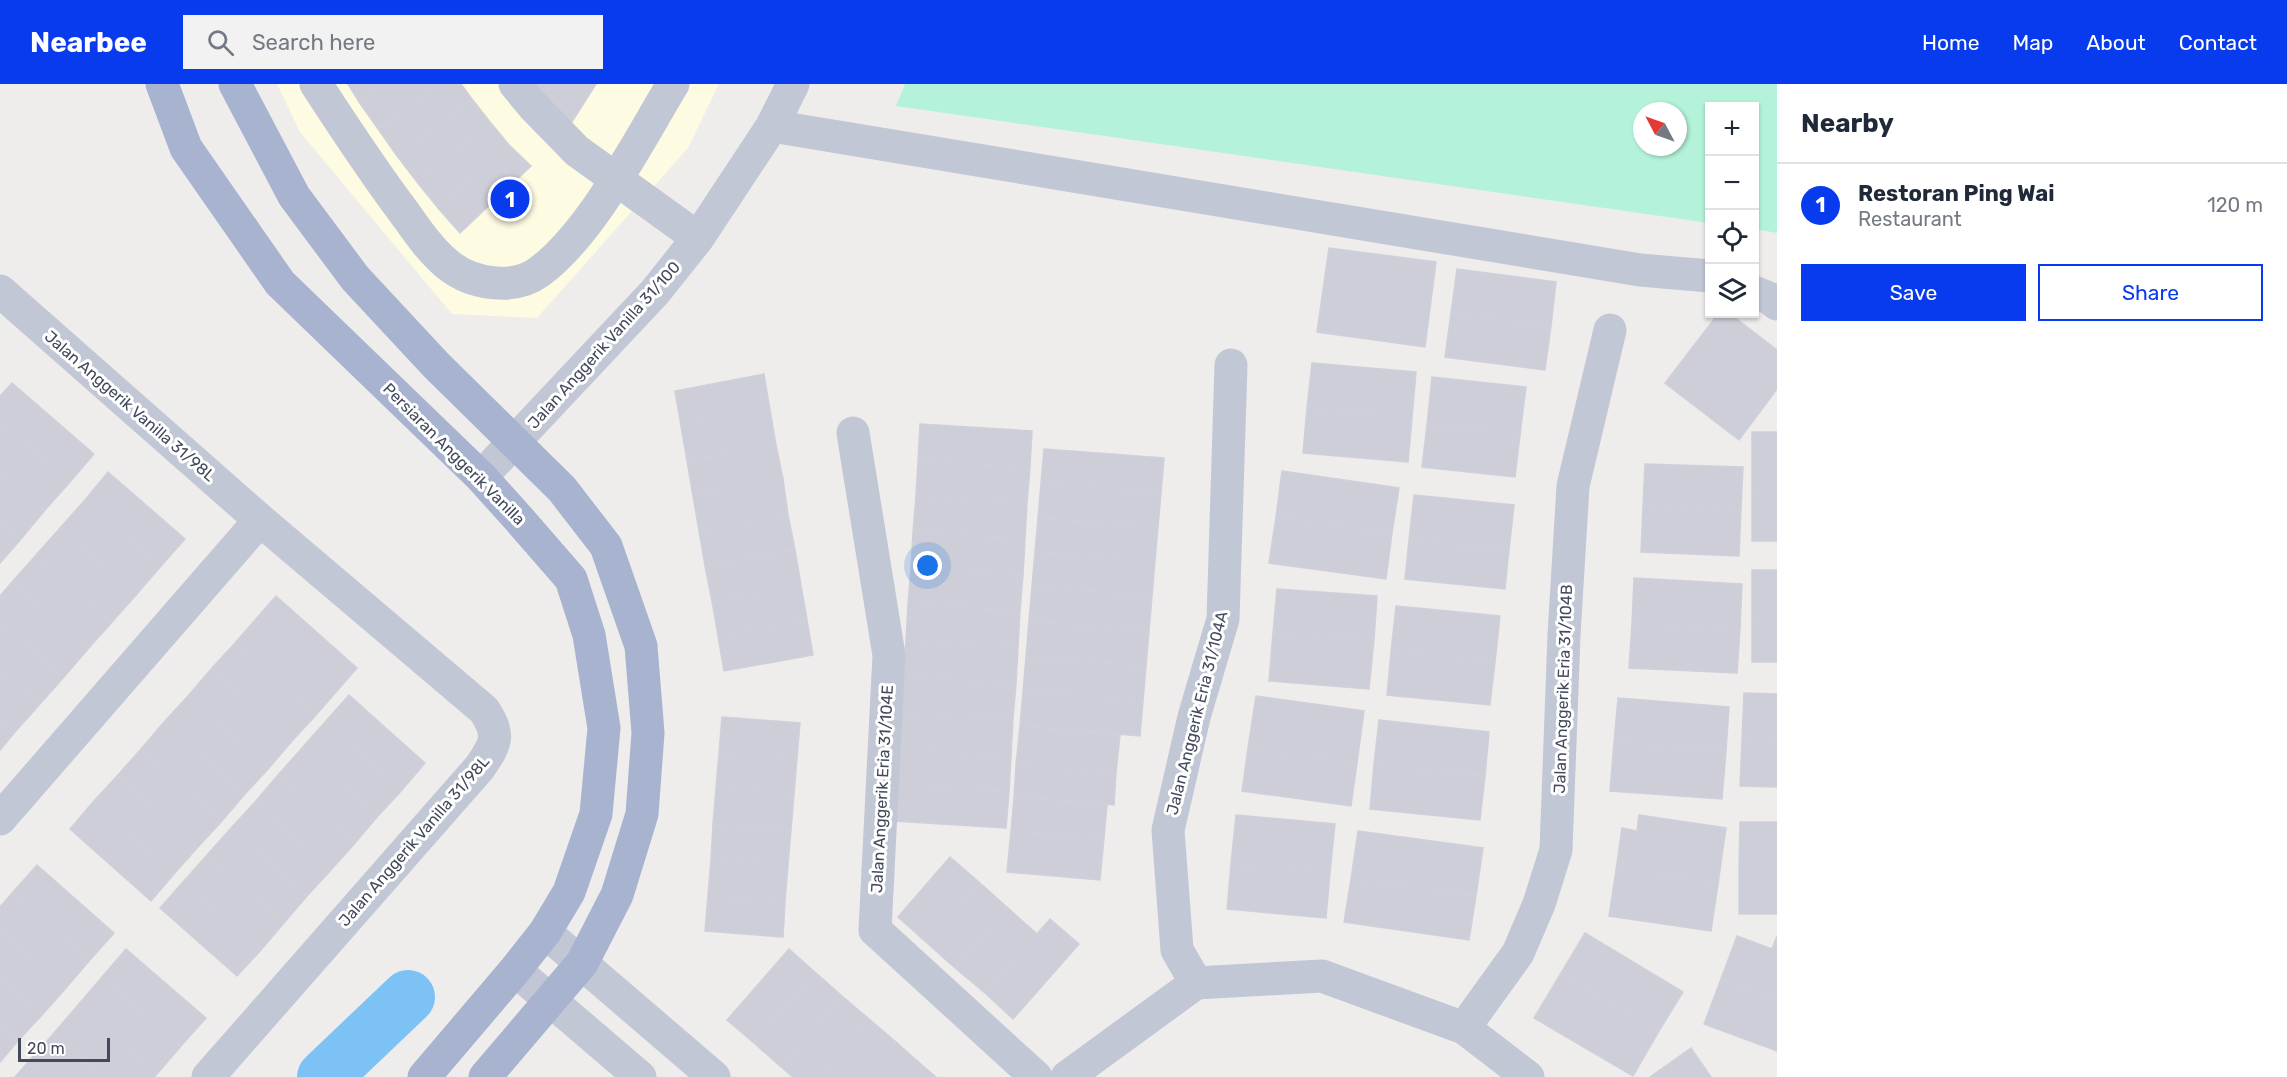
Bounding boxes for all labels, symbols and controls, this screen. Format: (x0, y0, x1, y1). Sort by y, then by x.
search box (183, 15, 603, 69)
text: Nearbee (30, 26, 147, 59)
icon: search (204, 26, 237, 59)
text: Search here (252, 29, 375, 56)
text: Home (1922, 30, 1979, 55)
text: Map (2012, 30, 2053, 55)
text: About (2086, 30, 2146, 55)
text: Contact (2179, 30, 2257, 55)
north arrow (1633, 102, 1687, 156)
map controls (1705, 102, 1759, 318)
button: + (1705, 102, 1759, 156)
text: Nearby (1801, 108, 1894, 139)
button: − (1705, 156, 1759, 210)
pin: 1 (490, 176, 530, 222)
text: Restoran Ping Wai (1858, 180, 2054, 207)
text: 1 (1816, 193, 1825, 217)
text: 120 m (2207, 193, 2263, 217)
text: Restaurant (1858, 207, 1962, 231)
button: locate (1705, 210, 1759, 264)
street label: Jalan Anggerik Vanilla 31/100 (524, 258, 684, 432)
button: layers (1705, 264, 1759, 318)
button: Save (1801, 264, 2026, 321)
button: Share (2038, 264, 2263, 321)
street label: Jalan Anggerik Vanilla 31/98L (41, 327, 219, 485)
street label: Persiaran Anggerik Vanilla (379, 379, 529, 529)
your location (913, 551, 942, 580)
street label: Jalan Anggerik Eria 31/104B (1550, 584, 1576, 794)
street label: Jalan Anggerik Eria 31/104A (1162, 609, 1232, 817)
street label: Jalan Anggerik Eria 31/104E (867, 685, 897, 893)
street label: Jalan Anggerik Vanilla 31/98L (335, 752, 493, 930)
scale bar (18, 1035, 110, 1062)
text: 20 m (27, 1039, 65, 1058)

